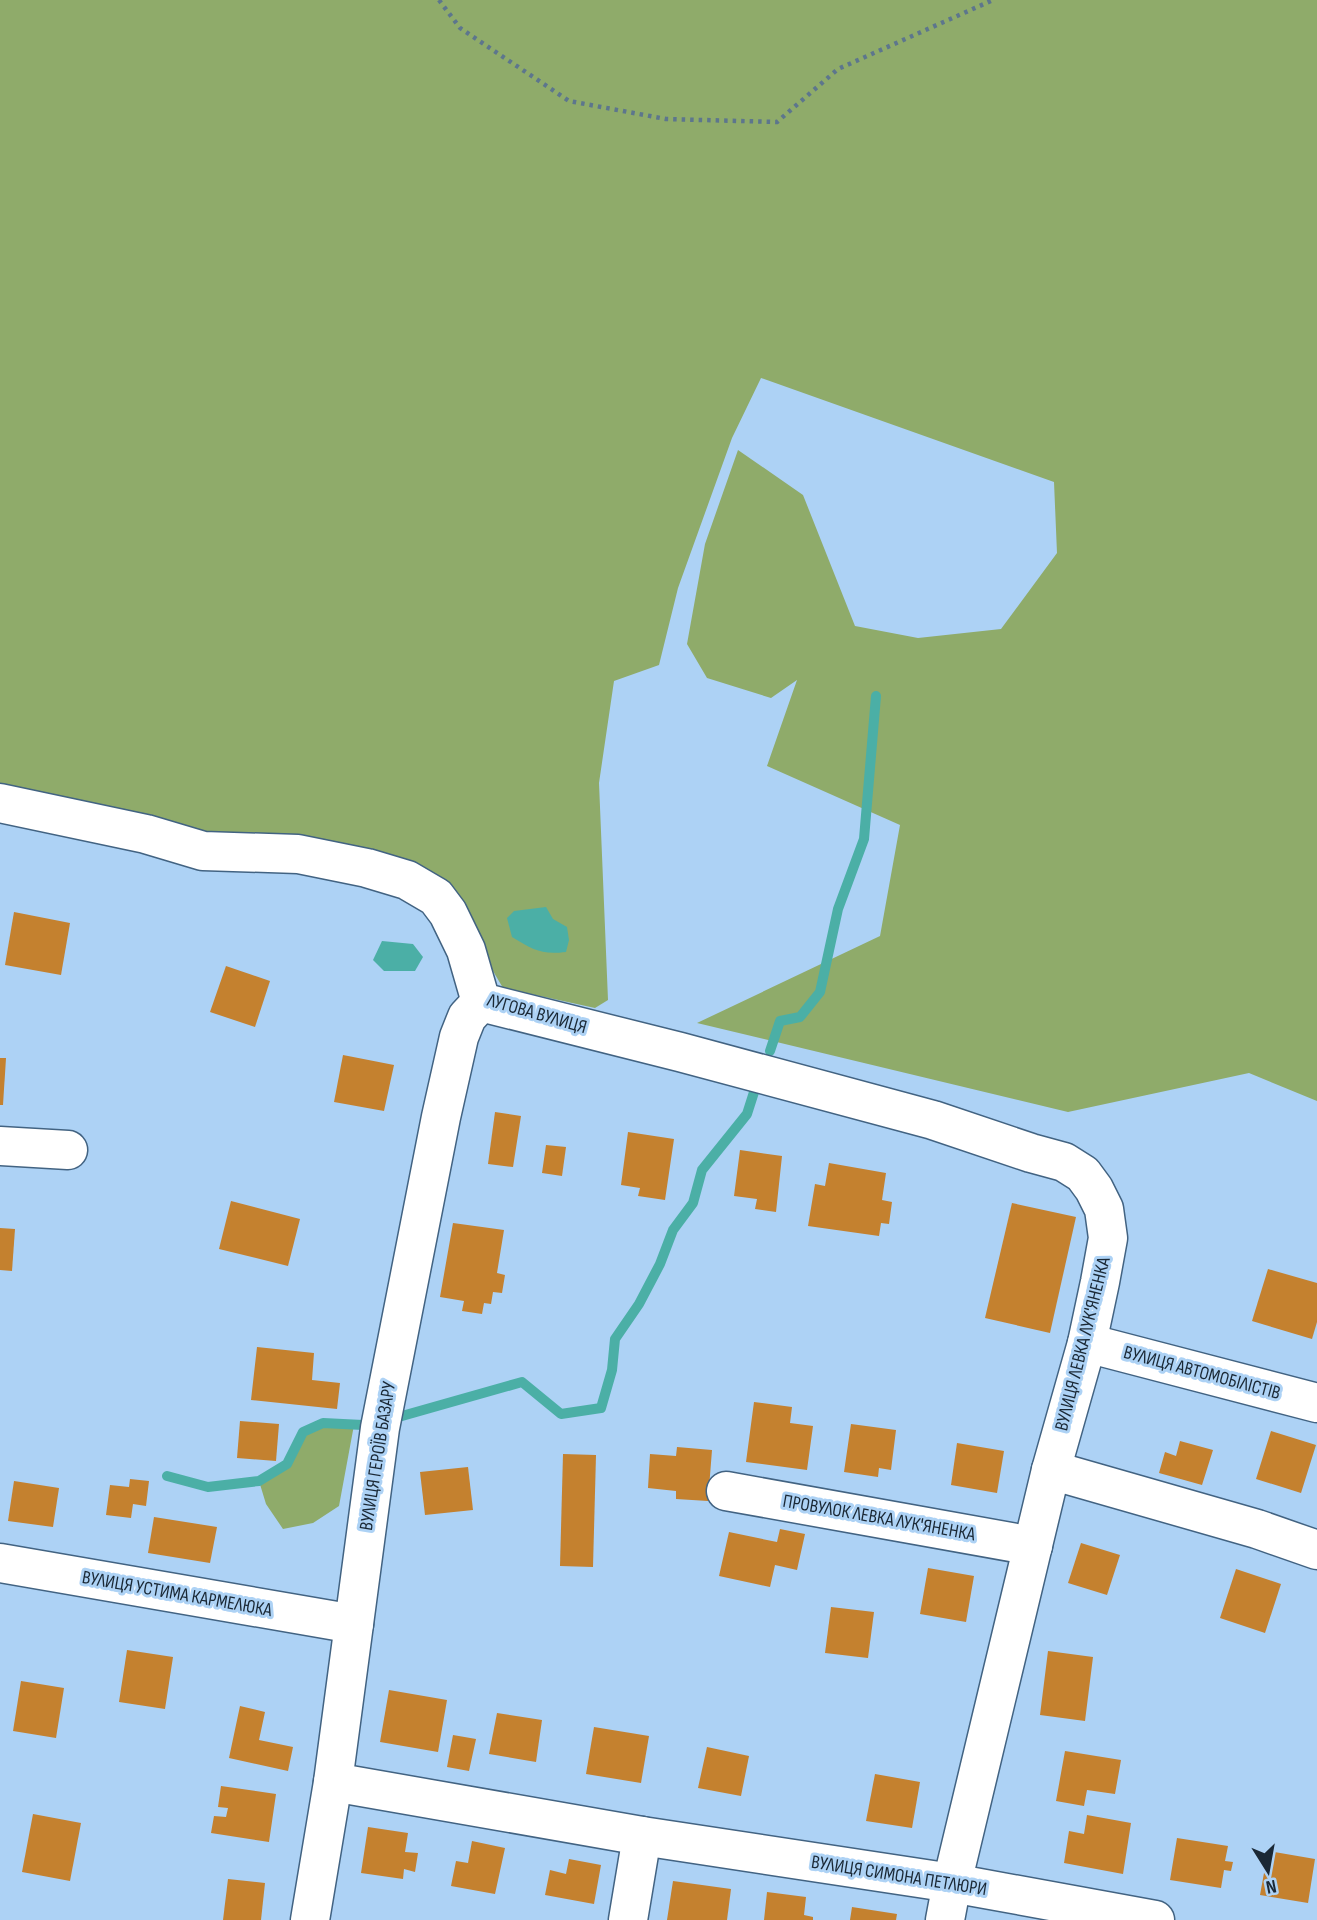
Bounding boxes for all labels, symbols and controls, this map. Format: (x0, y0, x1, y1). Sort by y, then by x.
street label: ЛУГОВА ВУЛИЦЯ (484, 989, 589, 1039)
street label: ВУЛИЦЯ ЛЕВКА ЛУК'ЯНЕНКА (1050, 1254, 1116, 1433)
street label: ВУЛИЦЯ АВТОМОБІЛІСТІВ (1121, 1341, 1283, 1405)
street label: ВУЛИЦЯ ГЕРОЇВ БАЗАРУ (355, 1380, 401, 1532)
street label: ПРОВУЛОК ЛЕВКА ЛУК'ЯНЕНКА (781, 1490, 978, 1546)
street label: ВУЛИЦЯ УСТИМА КАРМЕЛЮКА (80, 1566, 275, 1622)
north arrow (1233, 1836, 1303, 1906)
street label: ВУЛИЦЯ СИМОНА ПЕТЛЮРИ (810, 1851, 988, 1901)
text: N (1264, 1874, 1278, 1898)

